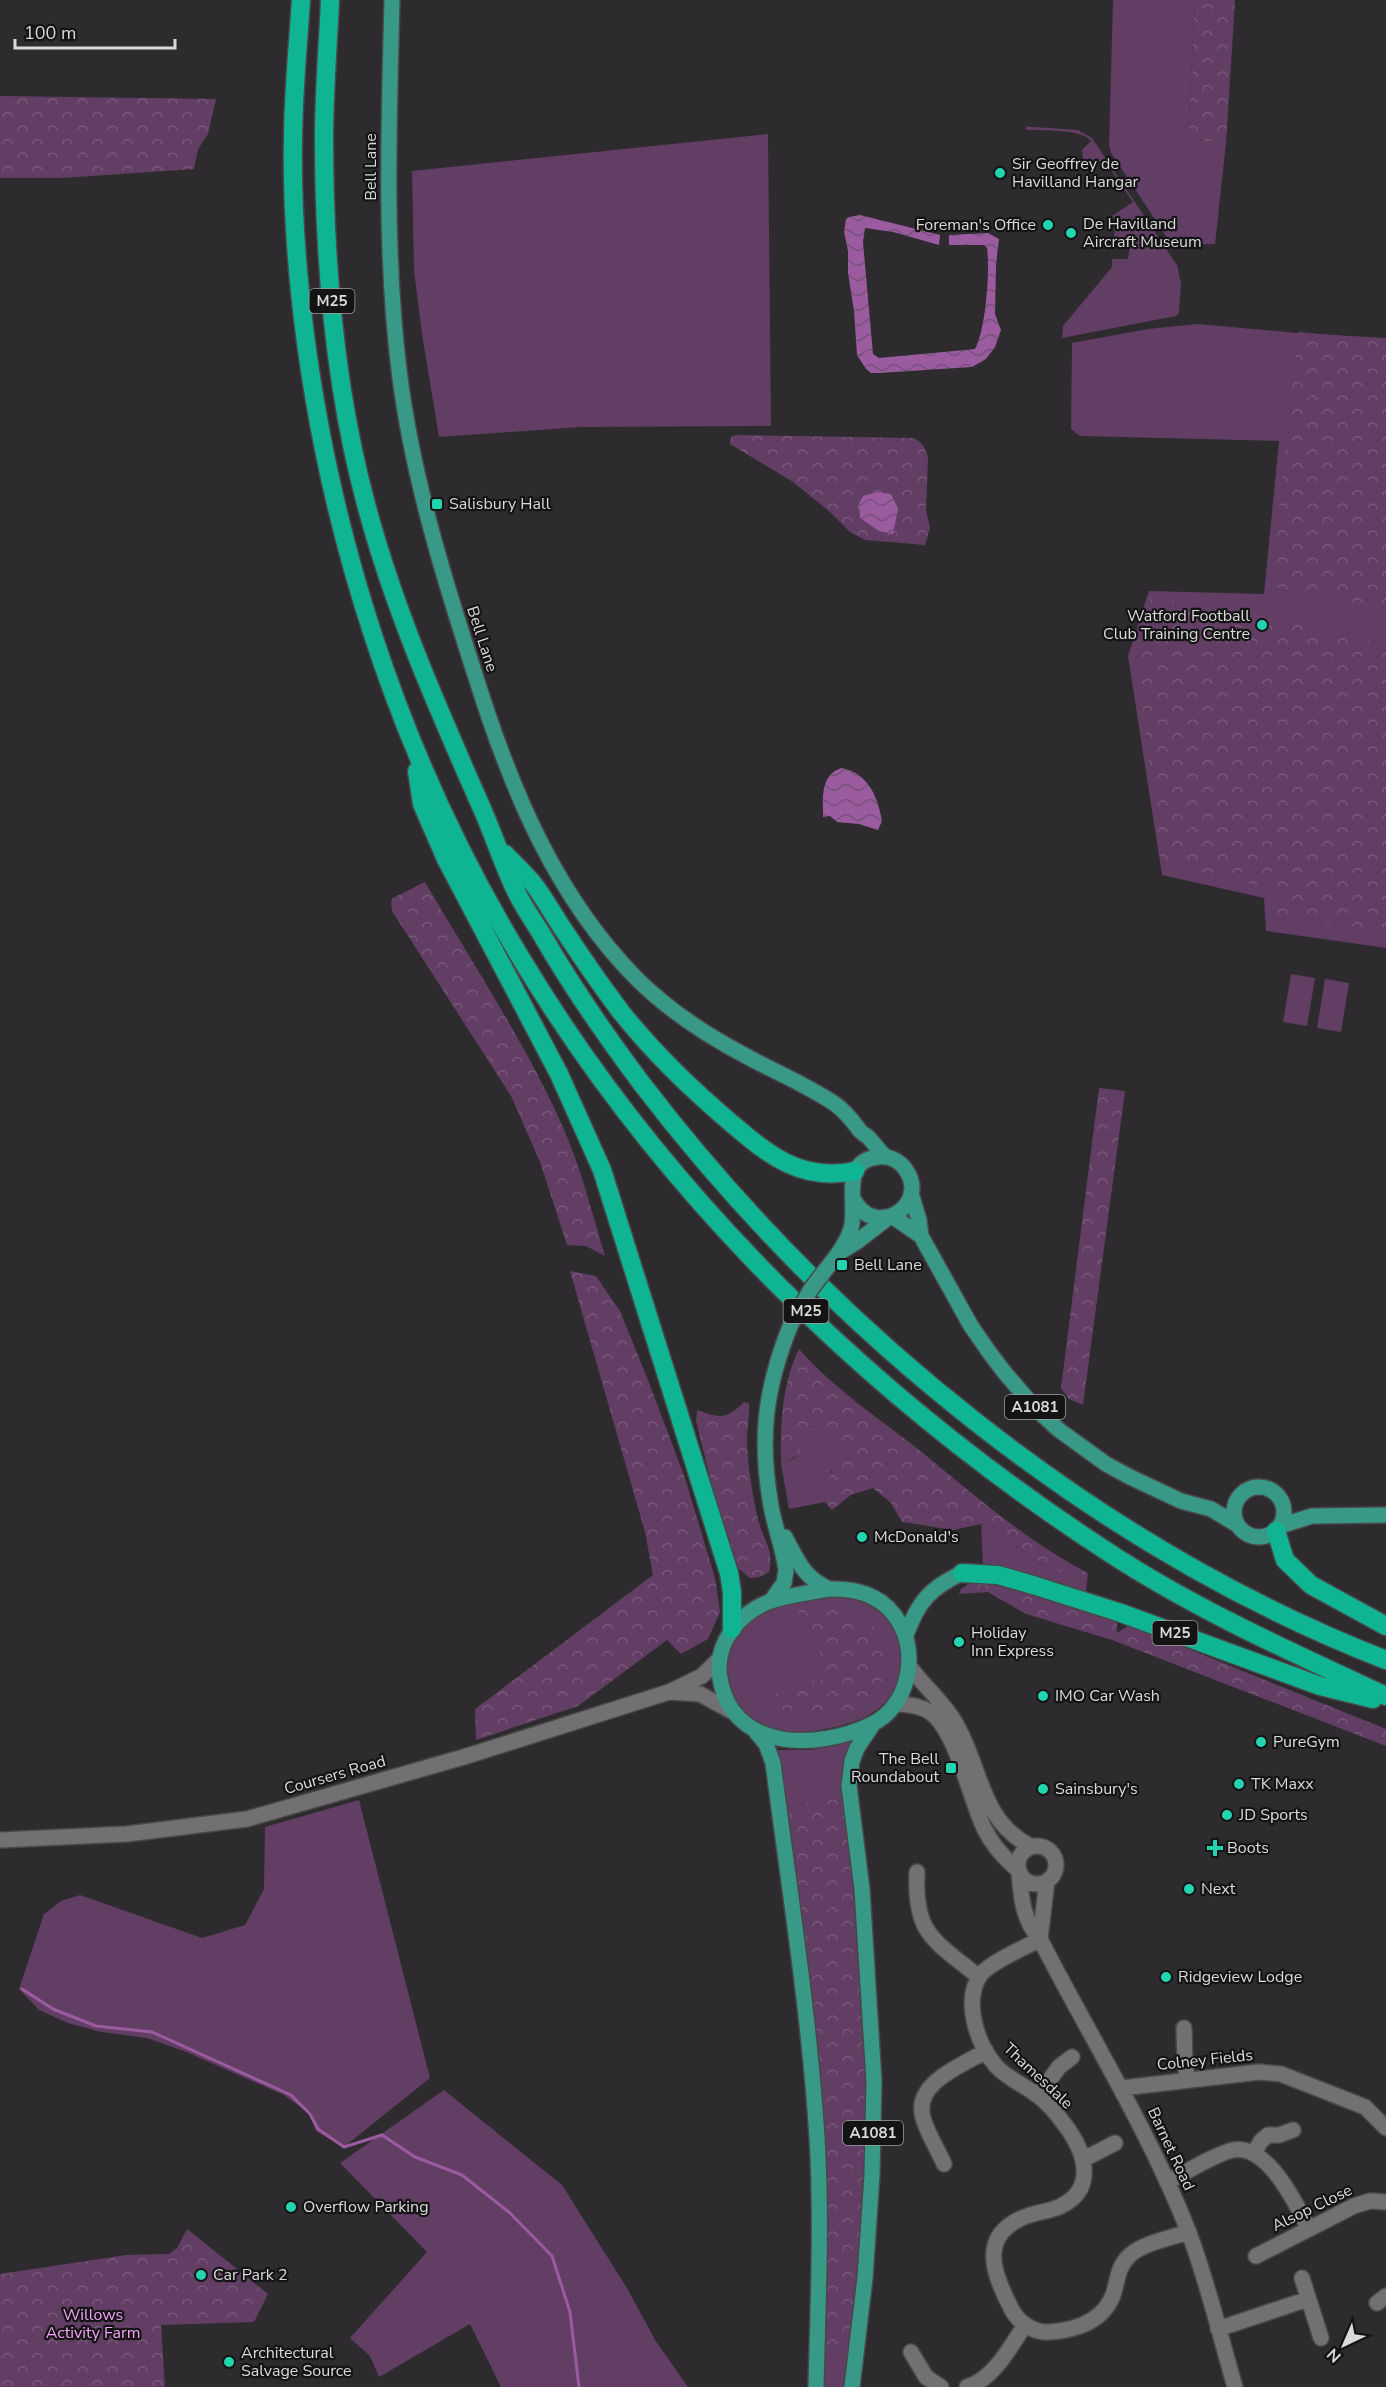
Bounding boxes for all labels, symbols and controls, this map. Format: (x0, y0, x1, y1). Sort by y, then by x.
scale bar (15, 12, 176, 50)
text: 100 m (24, 21, 76, 45)
street label: Bell Lane (360, 133, 382, 201)
place label: Sir Geoffrey de Havilland Hangar (1012, 153, 1139, 193)
marker: Sir Geoffrey de Havilland Hangar (993, 166, 1007, 180)
place label: De Havilland Aircraft Museum (1083, 213, 1202, 253)
place label: Foreman's Office (916, 214, 1036, 236)
marker: Foreman's Office (1041, 218, 1055, 232)
marker: De Havilland Aircraft Museum (1064, 226, 1078, 240)
road number: M25 (310, 289, 354, 313)
place label: Salisbury Hall (449, 493, 551, 515)
marker: Salisbury Hall (430, 497, 444, 511)
street label: Bell Lane (461, 603, 503, 675)
place label: Watford Football Club Training Centre (1103, 605, 1250, 645)
marker: Watford Football Club Training Centre (1255, 618, 1269, 632)
place label: Bell Lane (854, 1254, 922, 1276)
marker: Bell Lane (835, 1258, 849, 1272)
road number: M25 (784, 1299, 828, 1323)
road number: A1081 (1005, 1395, 1065, 1419)
place label: McDonald's (874, 1526, 959, 1548)
marker: McDonald's (855, 1530, 869, 1544)
road number: M25 (1152, 1621, 1198, 1645)
place label: Holiday Inn Express (971, 1622, 1054, 1662)
marker: Holiday Inn Express (952, 1635, 966, 1649)
place label: IMO Car Wash (1055, 1685, 1160, 1707)
marker: IMO Car Wash (1036, 1689, 1050, 1703)
place label: PureGym (1273, 1731, 1340, 1753)
marker: PureGym (1254, 1735, 1268, 1749)
place label: The Bell Roundabout (851, 1748, 939, 1788)
street label: Coursers Road (282, 1750, 388, 1800)
marker: The Bell Roundabout (944, 1761, 958, 1775)
place label: TK Maxx (1251, 1773, 1314, 1795)
marker: TK Maxx (1232, 1777, 1246, 1791)
place label: Sainsbury's (1055, 1778, 1138, 1800)
marker: Sainsbury's (1036, 1782, 1050, 1796)
place label: JD Sports (1238, 1804, 1308, 1826)
marker: JD Sports (1220, 1808, 1234, 1822)
place label: Boots (1227, 1837, 1269, 1859)
marker: Boots (1208, 1841, 1222, 1855)
place label: Next (1201, 1878, 1236, 1900)
marker: Next (1182, 1882, 1196, 1896)
place label: Ridgeview Lodge (1178, 1966, 1302, 1988)
marker: Ridgeview Lodge (1159, 1970, 1173, 1984)
street label: Thamesdale (998, 2038, 1078, 2114)
street label: Colney Fields (1156, 2044, 1254, 2076)
street label: Barnet Road (1142, 2104, 1200, 2194)
road number: A1081 (843, 2121, 903, 2145)
street label: Alsop Close (1268, 2179, 1356, 2237)
place label: Overflow Parking (303, 2196, 429, 2218)
marker: Overflow Parking (284, 2200, 298, 2214)
place label: Car Park 2 (213, 2264, 288, 2286)
marker: Car Park 2 (194, 2268, 208, 2282)
park label: Willows Activity Farm (46, 2304, 140, 2344)
north arrow (1314, 2315, 1374, 2375)
place label: Architectural Salvage Source (241, 2342, 352, 2382)
text: N (1322, 2343, 1346, 2367)
marker: Architectural Salvage Source (222, 2355, 236, 2369)

